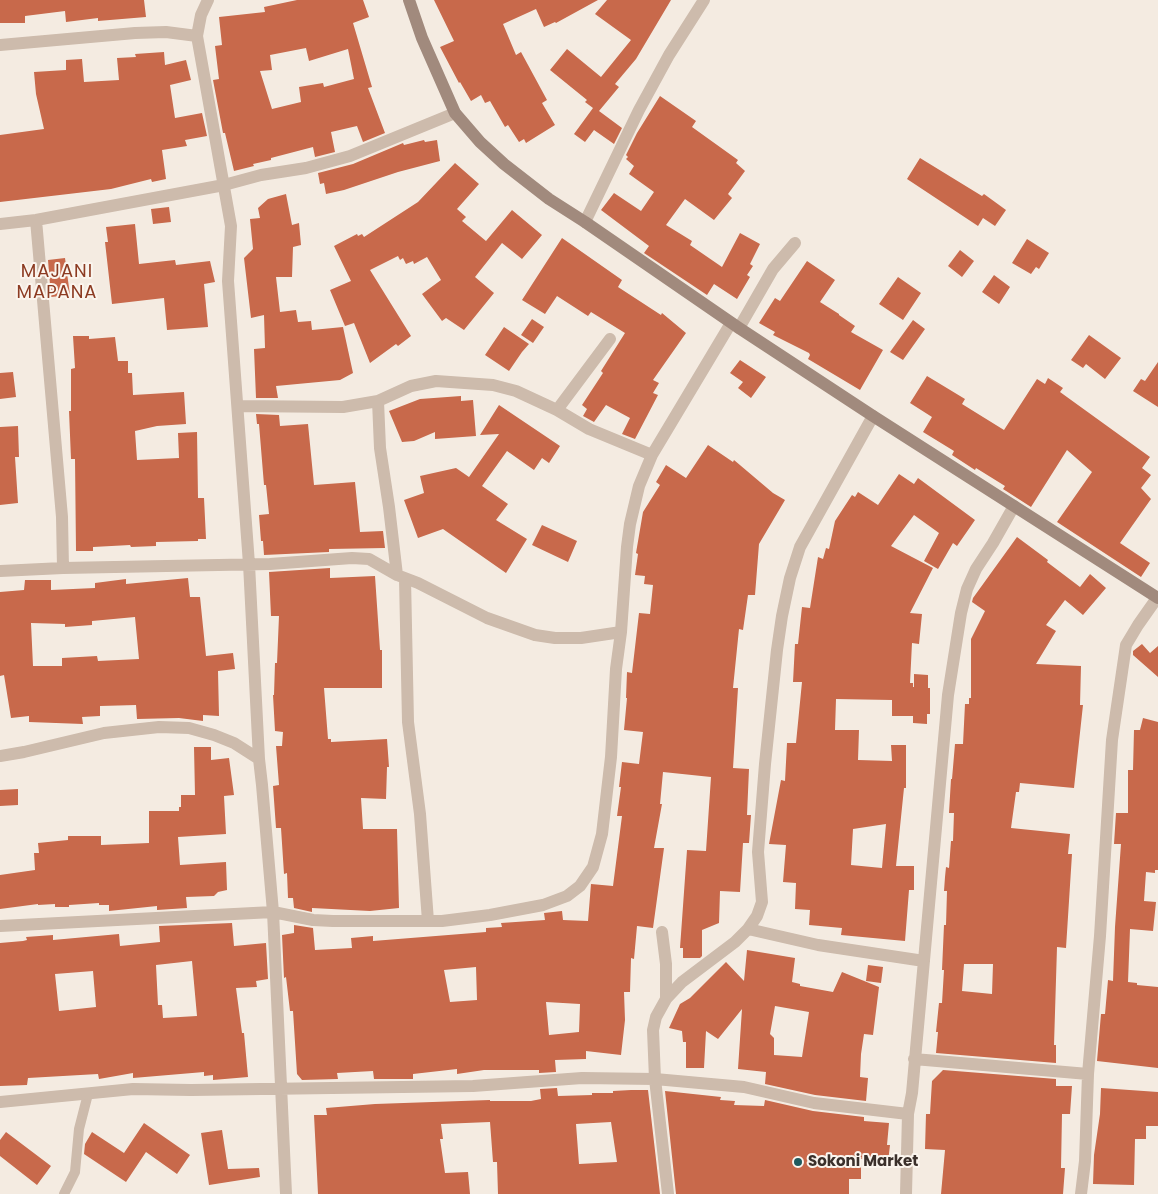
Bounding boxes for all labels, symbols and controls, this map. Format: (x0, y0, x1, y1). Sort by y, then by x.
district label: MAJANI MAPANA (16, 261, 98, 304)
place label: Sokoni Market (808, 1153, 918, 1171)
marker: Sokoni Market (792, 1156, 804, 1168)

